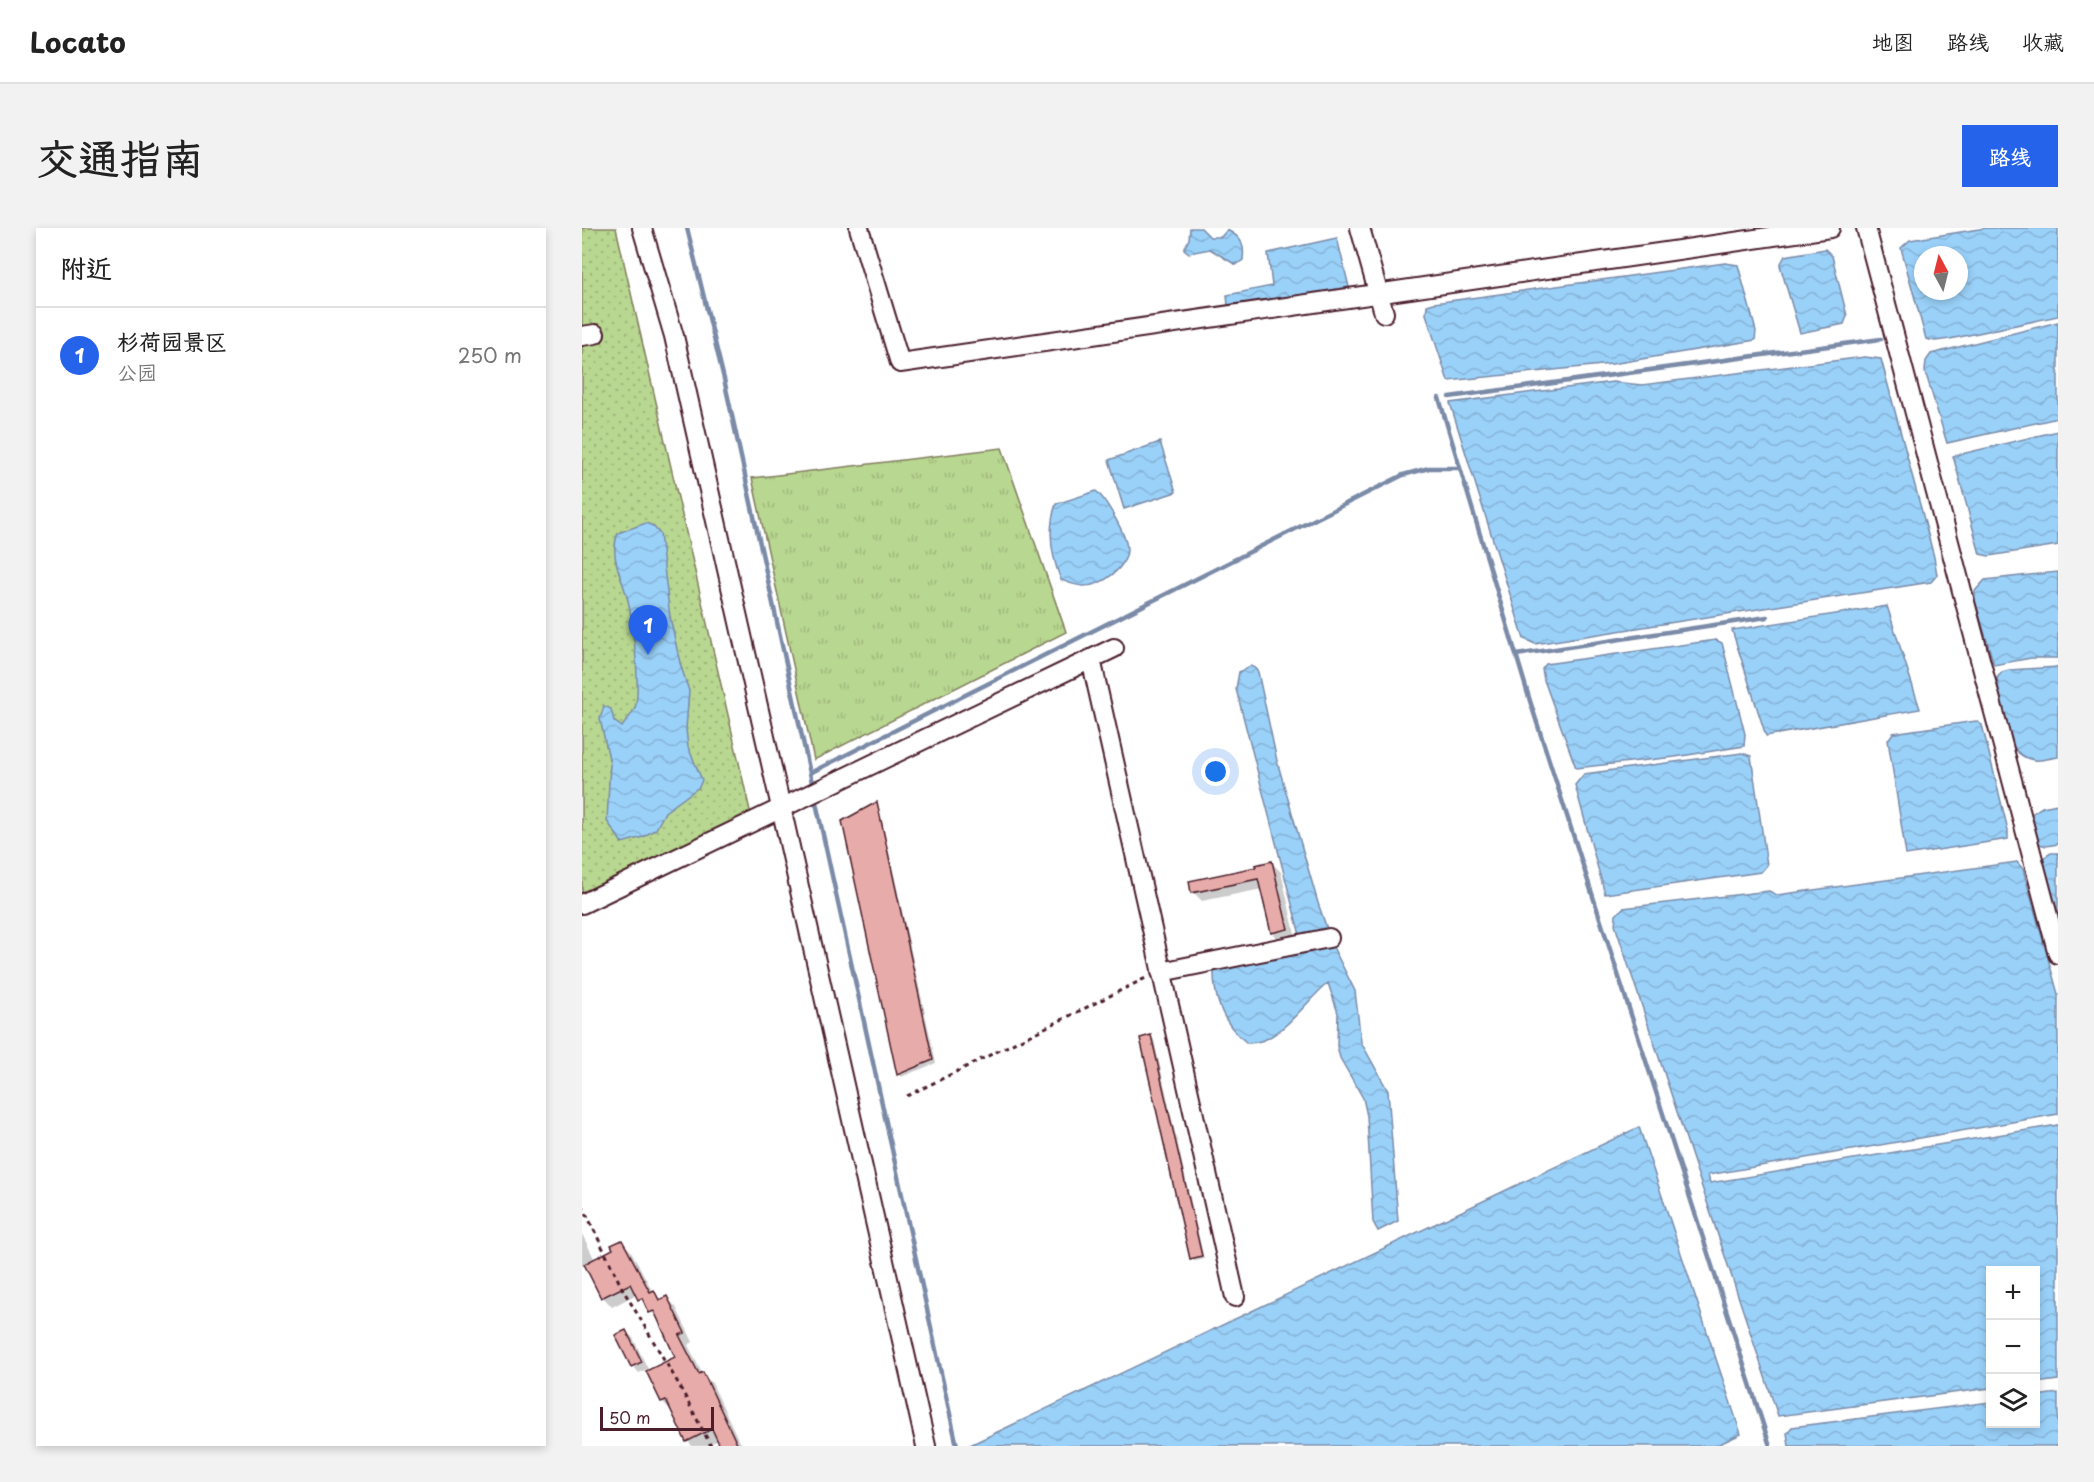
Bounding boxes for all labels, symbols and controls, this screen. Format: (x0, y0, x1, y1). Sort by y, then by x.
text: Locato (30, 20, 126, 63)
text: 地图 (1872, 25, 1914, 57)
text: 路线 (1947, 25, 1989, 57)
text: 收藏 (2022, 25, 2064, 57)
text: 交通指南 (36, 125, 204, 188)
button: 路线 (1962, 125, 2058, 187)
north arrow (1914, 246, 1968, 300)
text: 附近 (60, 248, 112, 287)
text: 杉荷园景区 (117, 324, 227, 357)
text: 1 (75, 340, 84, 370)
text: 250 m (458, 340, 522, 370)
text: 公园 (117, 357, 157, 387)
pin: 1 (628, 606, 668, 655)
your location (1201, 757, 1230, 786)
map controls (1986, 1266, 2040, 1428)
button: + (1986, 1266, 2040, 1320)
button: − (1986, 1320, 2040, 1374)
button: layers (1986, 1374, 2040, 1428)
scale bar (600, 1404, 714, 1432)
text: 50 m (609, 1405, 650, 1429)

